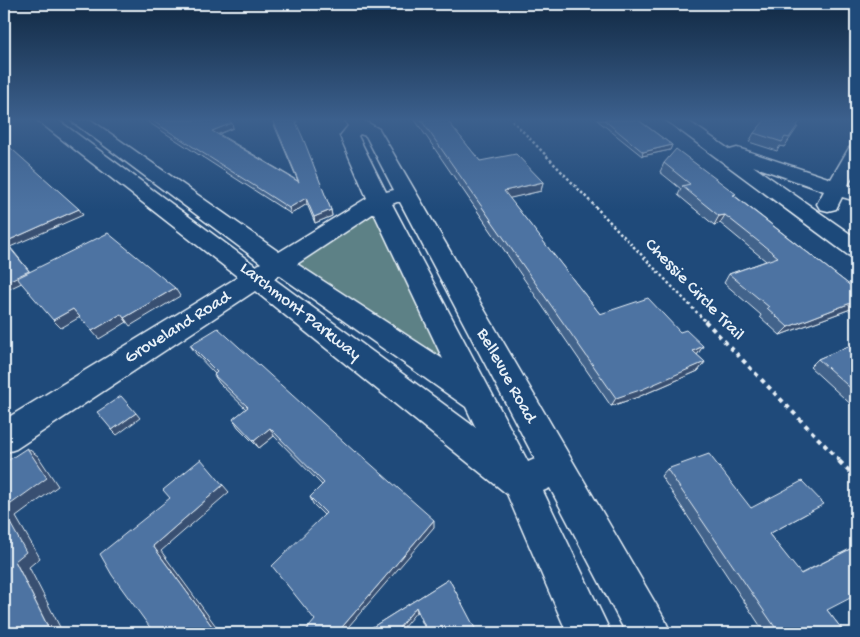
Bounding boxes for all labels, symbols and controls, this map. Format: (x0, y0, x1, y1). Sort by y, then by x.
street label: Chessie Circle Trail (640, 234, 748, 346)
street label: Larchmont Parkway (235, 258, 365, 366)
street label: Groveland Road (121, 286, 236, 369)
street label: Bellevue Road (471, 324, 541, 428)

